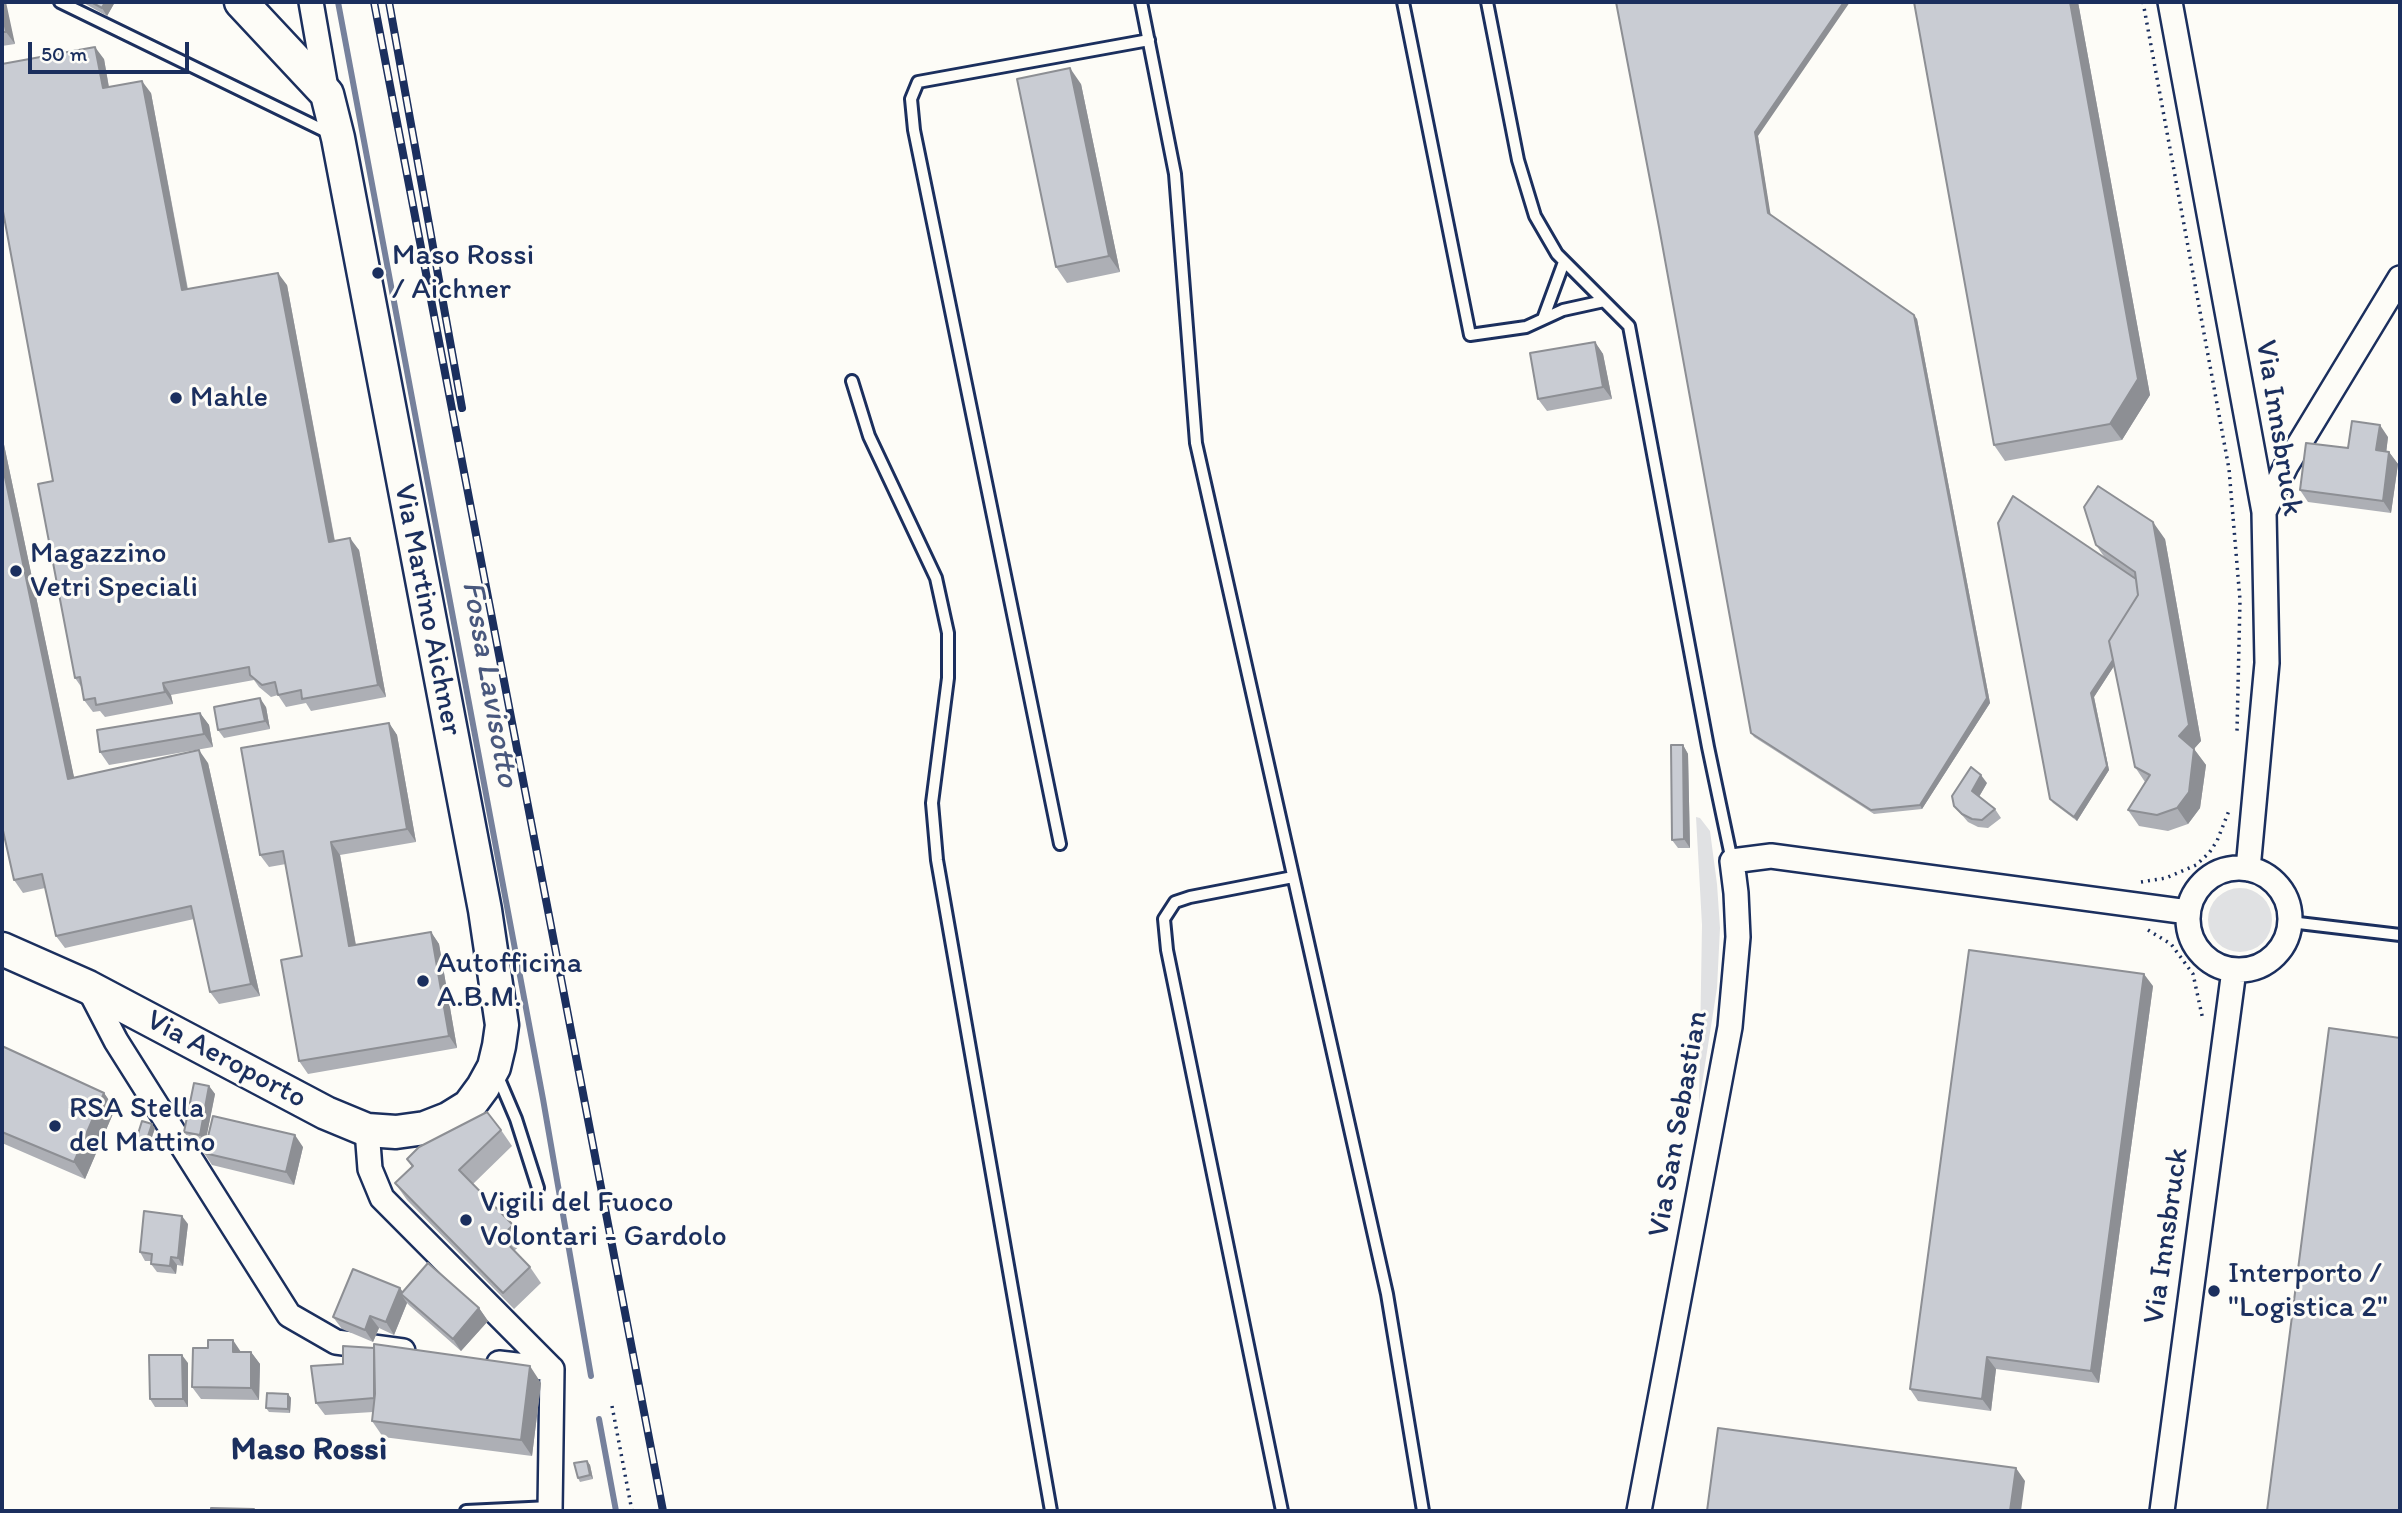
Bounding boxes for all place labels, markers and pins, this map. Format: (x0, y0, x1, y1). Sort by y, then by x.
place label: Maso Rossi / Aichner (392, 238, 534, 308)
marker: Maso Rossi / Aichner (370, 265, 386, 281)
place label: Mahle (190, 380, 268, 416)
marker: Mahle (168, 390, 184, 406)
place label: Magazzino Vetri Speciali (30, 536, 198, 606)
marker: Magazzino Vetri Speciali (8, 563, 24, 579)
place label: Autofficina A.B.M. (437, 946, 582, 1016)
marker: Autofficina A.B.M. (415, 973, 431, 989)
place label: RSA Stella del Mattino (69, 1091, 215, 1162)
marker: RSA Stella del Mattino (47, 1118, 63, 1134)
place label: Vigili del Fuoco Volontari - Gardolo (480, 1185, 727, 1256)
marker: Vigili del Fuoco Volontari - Gardolo (458, 1212, 474, 1228)
place label: Interporto / "Logistica 2" (2228, 1256, 2388, 1326)
marker: Interporto / "Logistica 2" (2206, 1283, 2222, 1299)

